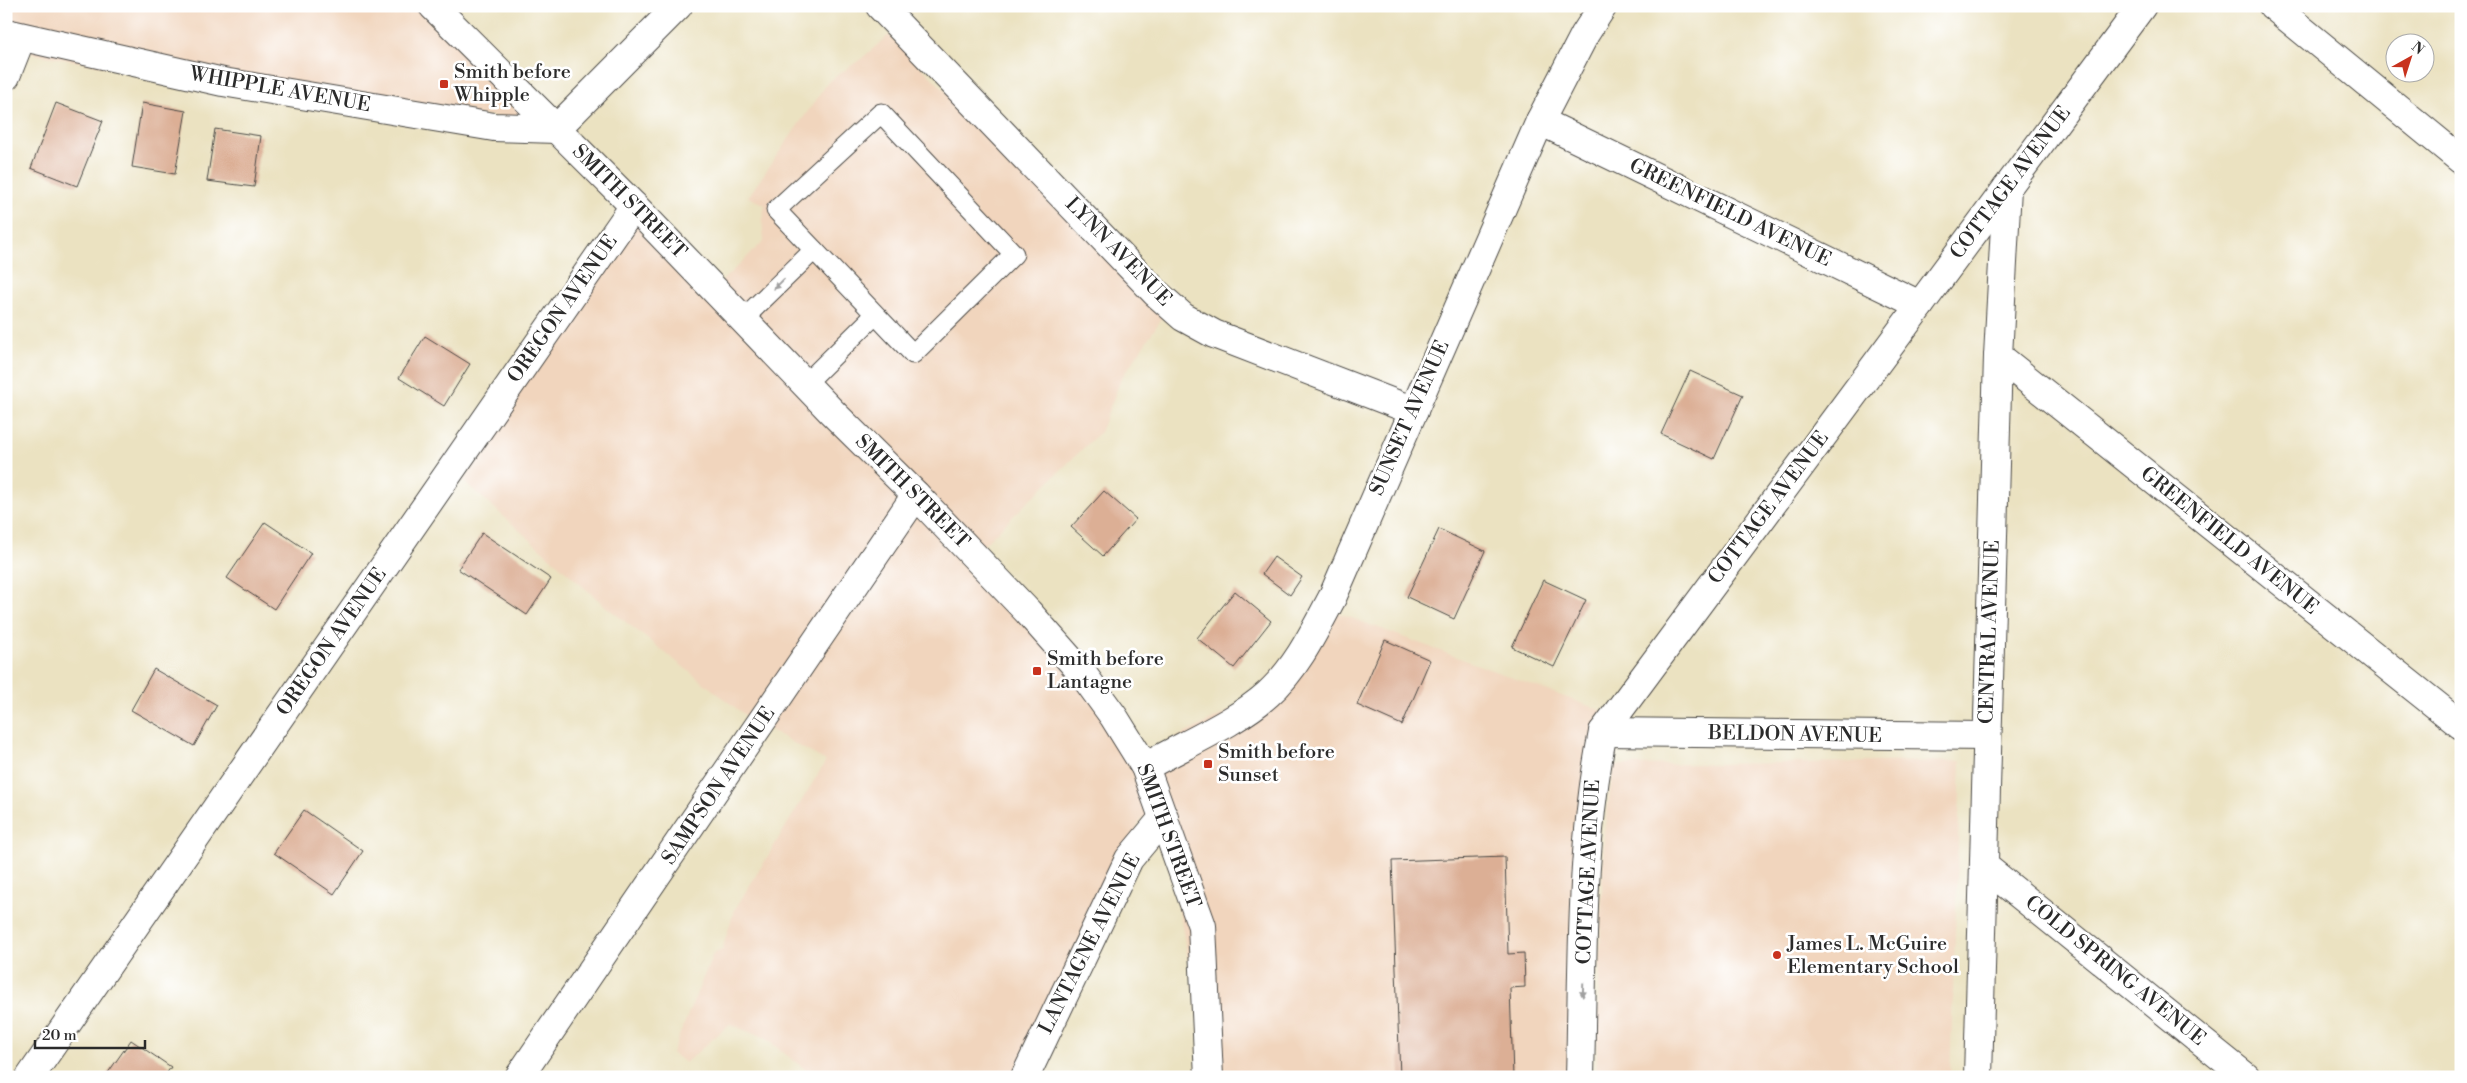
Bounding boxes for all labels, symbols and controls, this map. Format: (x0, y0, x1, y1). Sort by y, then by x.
north arrow (2384, 32, 2434, 82)
text: N (2408, 38, 2428, 59)
place label: Smith before Whipple (453, 60, 571, 108)
street label: WHIPPLE AVENUE (187, 62, 372, 118)
marker: Smith before Whipple (438, 78, 450, 90)
street label: COTTAGE AVENUE (1945, 101, 2077, 265)
street label: SMITH STREET (567, 140, 691, 264)
street label: GREENFIELD AVENUE (1625, 153, 1835, 273)
street label: LYNN AVENUE (1060, 192, 1176, 312)
street label: OREGON AVENUE (502, 230, 624, 388)
one-way arrow (773, 278, 785, 290)
street label: SUNSET AVENUE (1365, 336, 1455, 500)
street label: COTTAGE AVENUE (1703, 426, 1835, 590)
street label: SMITH STREET (850, 430, 974, 554)
street label: GREENFIELD AVENUE (2135, 462, 2323, 620)
street label: CENTRAL AVENUE (1974, 540, 2006, 724)
street label: OREGON AVENUE (271, 563, 393, 721)
place label: Smith before Lantagne (1047, 647, 1164, 695)
marker: Smith before Lantagne (1031, 665, 1043, 677)
street label: SAMPSON AVENUE (657, 702, 781, 870)
street label: BELDON AVENUE (1707, 721, 1882, 749)
place label: Smith before Sunset (1218, 740, 1335, 788)
marker: Smith before Sunset (1202, 758, 1214, 770)
street label: SMITH STREET (1130, 760, 1206, 912)
street label: COTTAGE AVENUE (1572, 779, 1606, 965)
street label: LANTAGNE AVENUE (1034, 849, 1146, 1039)
street label: COLD SPRING AVENUE (2020, 890, 2210, 1052)
place label: James L. McGuire Elementary School (1786, 932, 1959, 980)
marker: James L. McGuire Elementary School (1771, 949, 1783, 961)
one-way arrow (1578, 982, 1586, 998)
scale bar (35, 1018, 145, 1050)
text: 20 m (42, 1026, 77, 1045)

